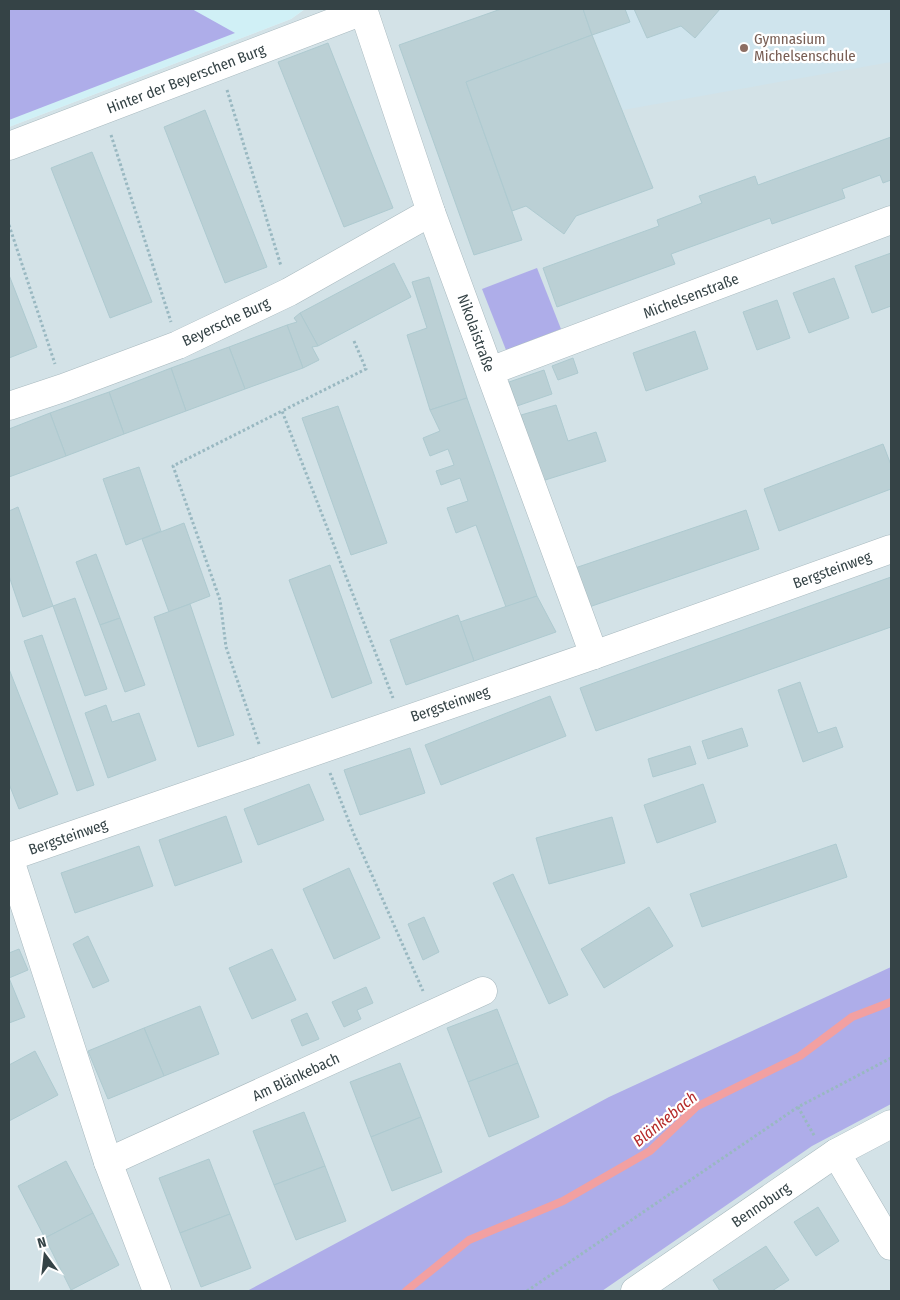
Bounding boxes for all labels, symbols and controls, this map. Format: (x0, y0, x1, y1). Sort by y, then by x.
place label: Gymnasium Michelsenschule (754, 30, 856, 65)
street label: Hinter der Beyerschen Burg (104, 40, 268, 118)
marker: Gymnasium Michelsenschule (738, 42, 750, 54)
street label: Michelsenstraße (641, 270, 741, 322)
street label: Nikolaistraße (454, 292, 498, 374)
street label: Beyersche Burg (179, 294, 273, 350)
street label: Bergsteinweg (790, 548, 874, 592)
street label: Bergsteinweg (408, 682, 492, 726)
street label: Bergsteinweg (26, 815, 110, 859)
street label: Am Blänkebach (250, 1049, 342, 1105)
water label: Blänkebach (629, 1087, 701, 1151)
street label: Bennoburg (728, 1179, 794, 1231)
north arrow (20, 1230, 70, 1280)
text: N (36, 1234, 48, 1252)

